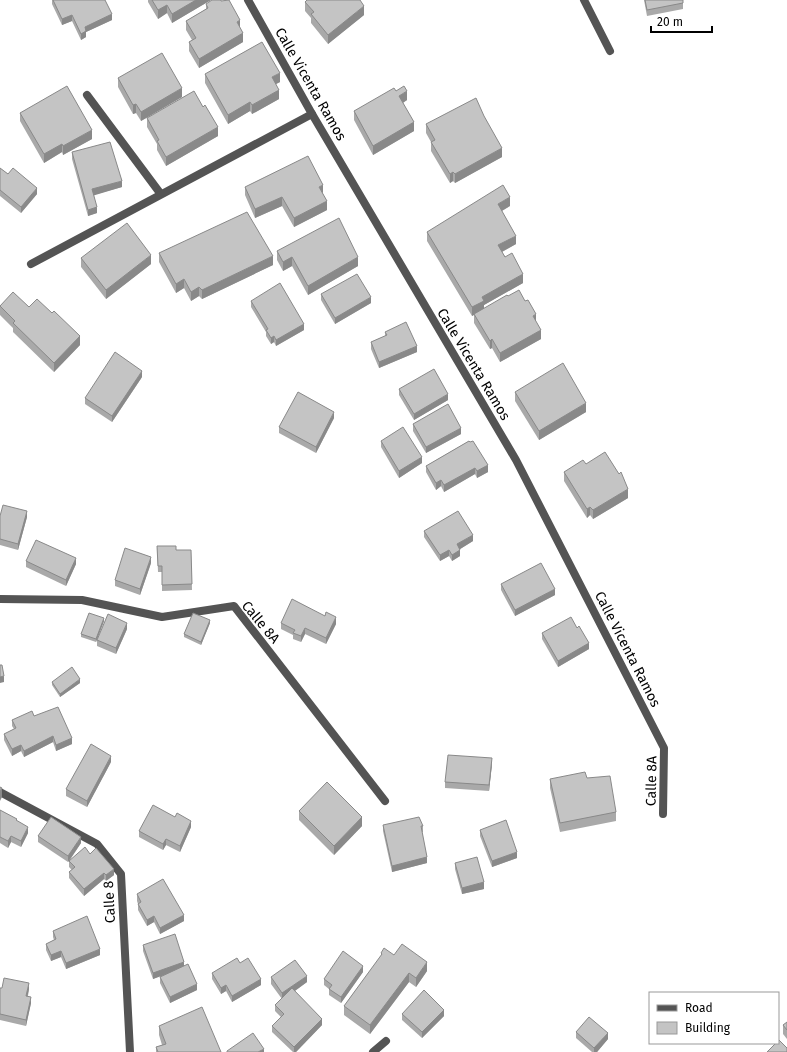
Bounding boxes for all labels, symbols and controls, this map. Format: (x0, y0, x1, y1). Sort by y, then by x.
scale bar (651, 8, 712, 34)
text: 20 m (657, 15, 683, 29)
street label: Calle Vicenta Ramos (271, 25, 350, 144)
street label: Calle Vicenta Ramos (433, 305, 514, 424)
street label: Calle Vicenta Ramos (591, 589, 664, 710)
street label: Calle 8A (238, 598, 283, 647)
street label: Calle 8A (643, 756, 660, 806)
street label: Calle 8 (100, 880, 119, 924)
legend (649, 992, 779, 1044)
text: Road (685, 1001, 713, 1015)
text: Building (685, 1021, 731, 1035)

